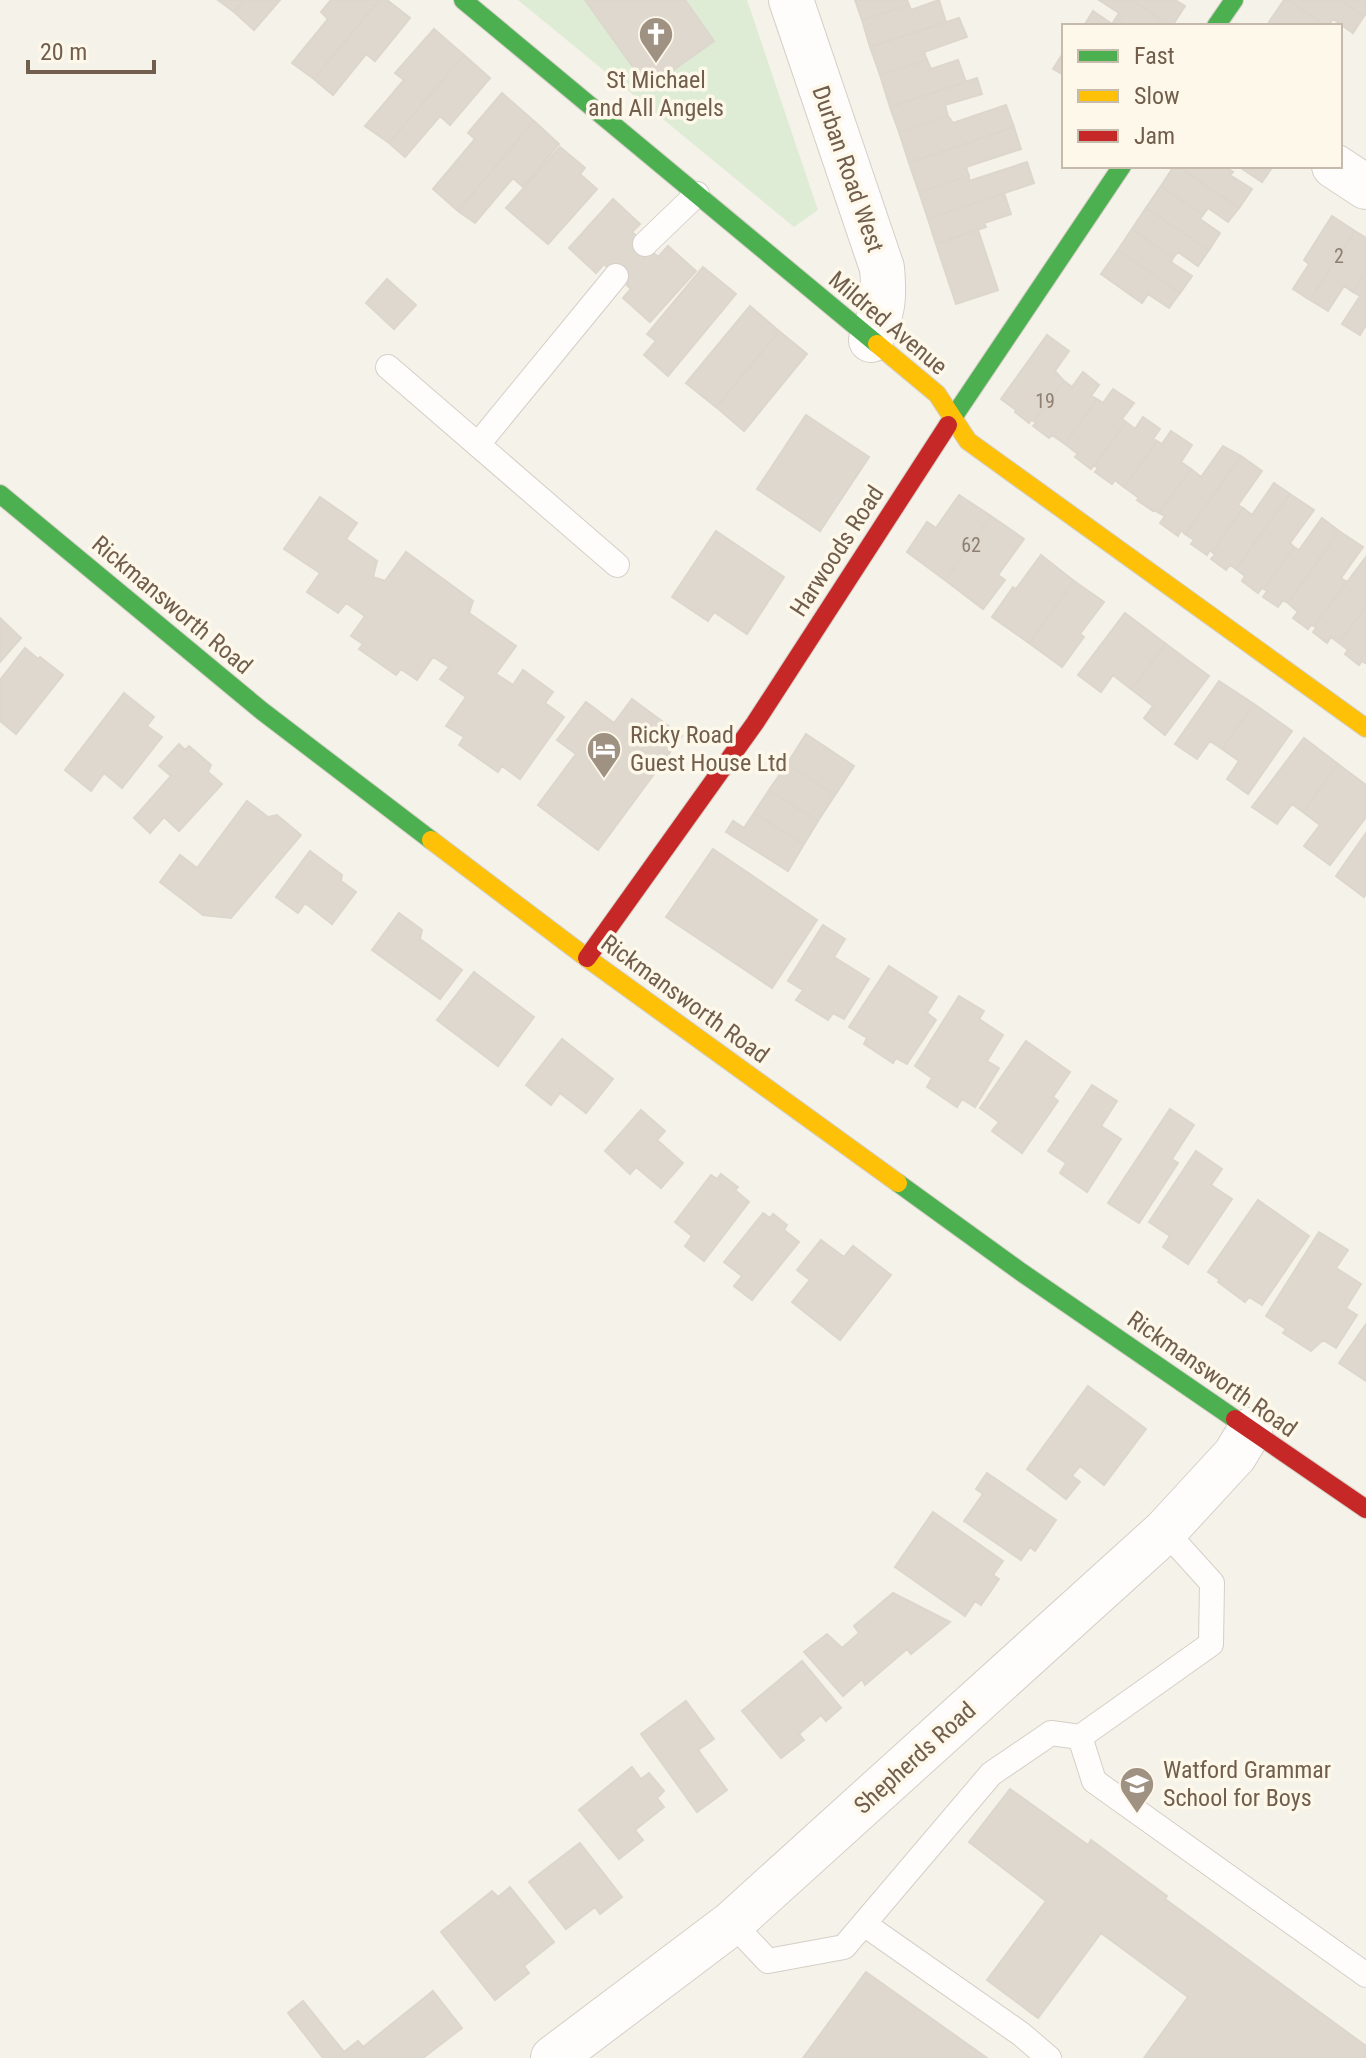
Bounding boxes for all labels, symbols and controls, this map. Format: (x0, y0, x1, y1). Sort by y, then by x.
church icon: St Michael and All Angels (637, 15, 675, 65)
scale bar (28, 24, 154, 74)
legend (1062, 24, 1342, 168)
text: 20 m (40, 38, 87, 66)
text: Fast (1134, 42, 1175, 70)
place label: St Michael and All Angels (588, 66, 724, 122)
street label: Durban Road West (806, 82, 890, 256)
text: Slow (1134, 82, 1180, 110)
text: Jam (1134, 122, 1175, 150)
house number: 2 (1334, 244, 1344, 268)
street label: Mildred Avenue (823, 265, 953, 381)
house number: 19 (1035, 389, 1055, 413)
street label: Harwoods Road (784, 480, 890, 622)
street label: Rickmansworth Road (86, 530, 258, 680)
house number: 62 (961, 533, 981, 557)
place label: Ricky Road Guest House Ltd (630, 721, 787, 777)
hotel icon: Ricky Road Guest House Ltd (585, 730, 623, 780)
street label: Rickmansworth Road (596, 929, 774, 1069)
street label: Rickmansworth Road (1122, 1305, 1302, 1443)
street label: Shepherds Road (849, 1696, 981, 1820)
place label: Watford Grammar School for Boys (1163, 1756, 1331, 1812)
school or university icon: Watford Grammar School for Boys (1118, 1765, 1156, 1815)

